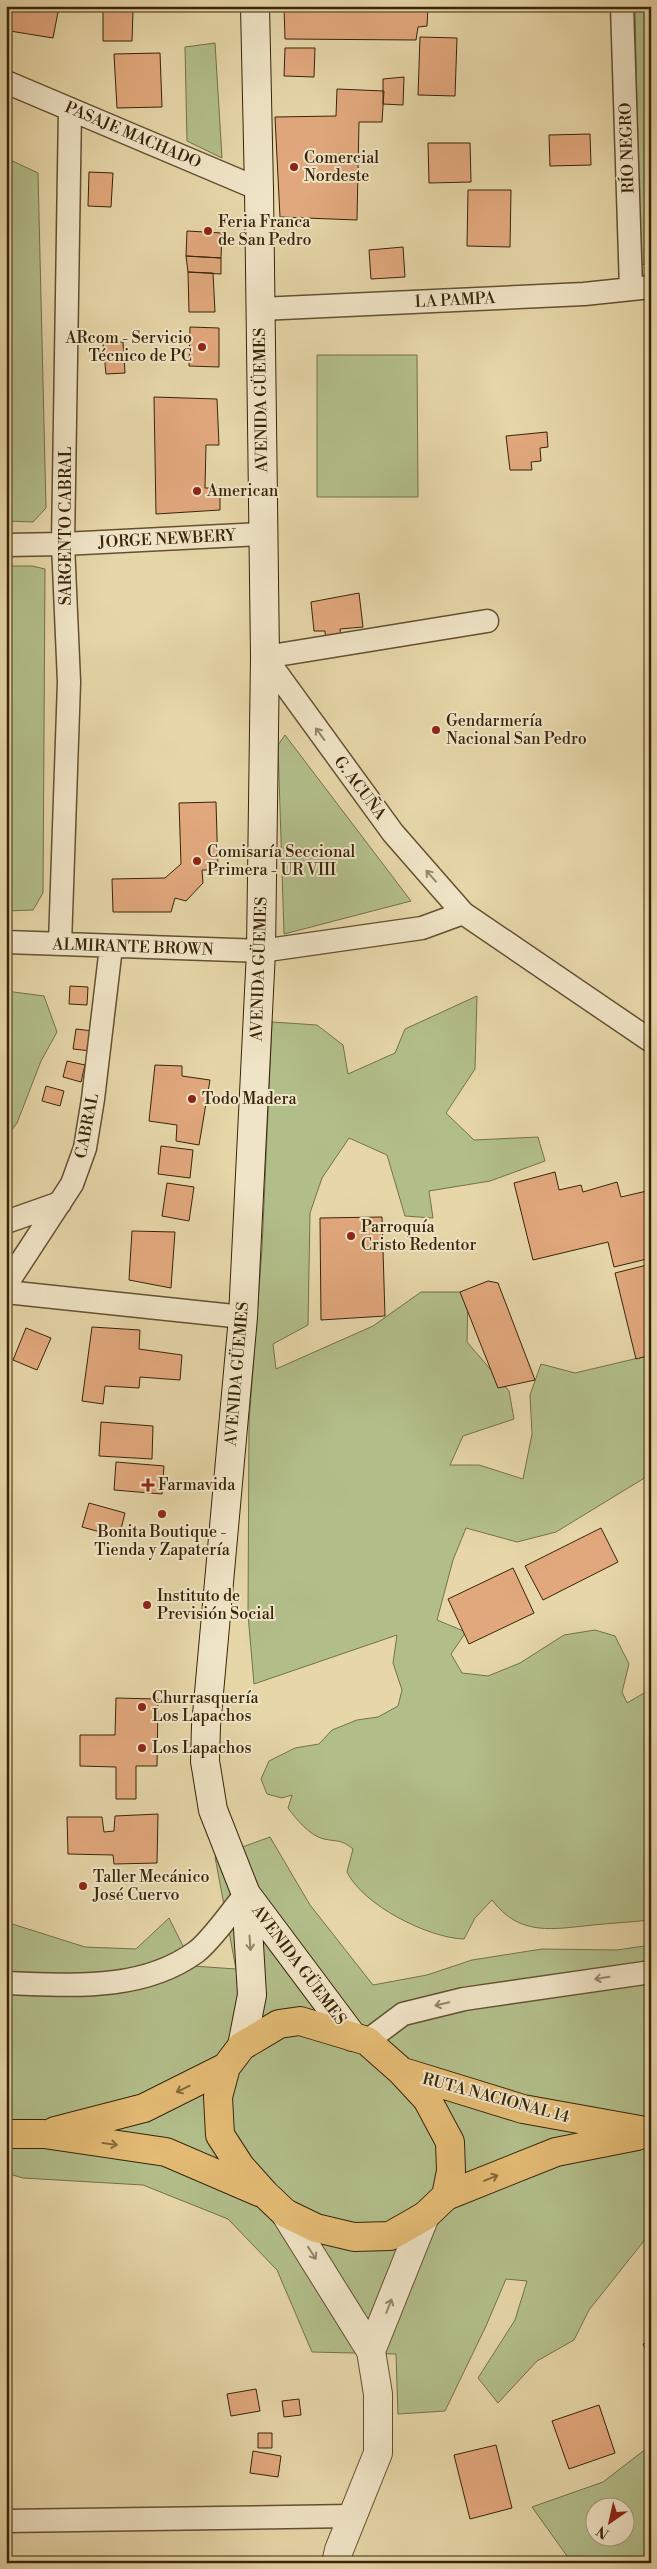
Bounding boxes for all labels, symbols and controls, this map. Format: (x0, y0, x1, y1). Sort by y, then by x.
street label: PASAJE MACHADO (62, 97, 204, 173)
street label: RÍO NEGRO (613, 102, 639, 194)
place label: Comercial Nordeste (304, 148, 379, 186)
marker: Comercial Nordeste (288, 161, 300, 173)
place label: Feria Franca de San Pedro (218, 212, 311, 250)
marker: Feria Franca de San Pedro (202, 225, 214, 237)
street label: LA PAMPA (414, 288, 497, 312)
place label: ARcom - Servicio Técnico de PC (65, 328, 192, 366)
street label: AVENIDA GÜEMES (248, 328, 272, 474)
marker: ARcom - Servicio Técnico de PC (196, 341, 208, 353)
street label: SARGENTO CABRAL (56, 446, 76, 605)
place label: American (206, 481, 279, 501)
marker: American (191, 485, 203, 497)
street label: JORGE NEWBERY (97, 525, 238, 553)
place label: Gendarmería Nacional San Pedro (446, 711, 587, 749)
marker: Gendarmería Nacional San Pedro (430, 724, 442, 736)
one-way arrow (315, 728, 326, 741)
street label: G. ACUÑA (330, 750, 393, 825)
place label: Comisaría Seccional Primera - UR VIII (207, 842, 356, 880)
marker: Comisaría Seccional Primera - UR VIII (191, 855, 203, 867)
one-way arrow (425, 870, 437, 883)
street label: AVENIDA GÜEMES (244, 896, 272, 1043)
street label: ALMIRANTE BROWN (51, 934, 214, 960)
place label: Todo Madera (202, 1089, 297, 1109)
street label: CABRAL (71, 1091, 103, 1160)
marker: Todo Madera (186, 1093, 198, 1105)
place label: Parroquía Cristo Redentor (361, 1217, 477, 1255)
marker: Parroquía Cristo Redentor (345, 1230, 357, 1242)
street label: AVENIDA GÜEMES (219, 1301, 253, 1448)
place label: Farmavida (158, 1475, 236, 1495)
marker: Farmavida (142, 1479, 154, 1491)
marker: Bonita Boutique - Tienda y Zapatería (156, 1508, 168, 1520)
place label: Bonita Boutique - Tienda y Zapatería (94, 1522, 231, 1560)
place label: Instituto de Previsión Social (157, 1586, 275, 1624)
marker: Instituto de Previsión Social (141, 1599, 153, 1611)
place label: Churrasquería Los Lapachos (152, 1688, 259, 1726)
marker: Churrasquería Los Lapachos (136, 1701, 148, 1713)
place label: Los Lapachos (152, 1738, 251, 1758)
marker: Los Lapachos (136, 1742, 148, 1754)
place label: Taller Mecánico José Cuervo (92, 1867, 209, 1905)
marker: Taller Mecánico José Cuervo (77, 1880, 89, 1892)
street label: AVENIDA GÜEMES (247, 1899, 352, 2029)
one-way arrow (245, 1934, 254, 1950)
one-way arrow (595, 1973, 611, 1983)
one-way arrow (435, 2000, 451, 2009)
street label: RUTA NACIONAL 14 (420, 2069, 572, 2127)
one-way arrow (175, 2084, 190, 2094)
one-way arrow (102, 2139, 118, 2149)
one-way arrow (483, 2173, 498, 2182)
one-way arrow (307, 2246, 317, 2260)
one-way arrow (385, 2298, 394, 2314)
north arrow (584, 2496, 634, 2546)
text: N (594, 2521, 613, 2543)

